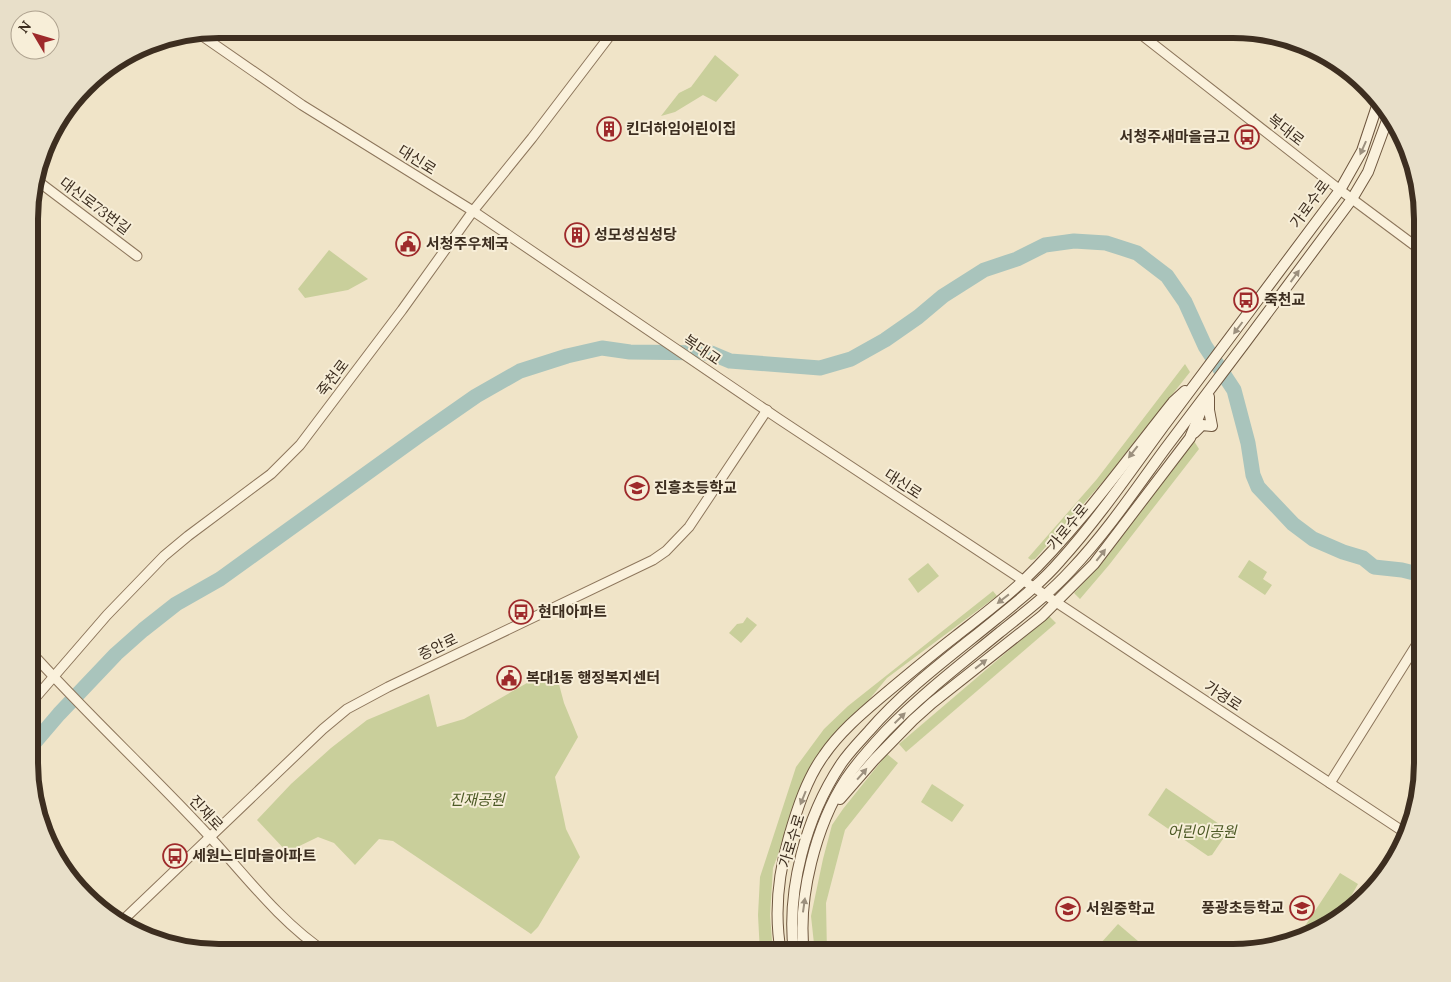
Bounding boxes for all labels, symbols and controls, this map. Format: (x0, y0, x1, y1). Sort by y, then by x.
north arrow (10, 10, 60, 60)
text: N (14, 17, 35, 37)
street label: 복대로 (1264, 109, 1308, 150)
building icon: 킨더하임어린이집 (596, 116, 622, 142)
place label: 킨더하임어린이집 (626, 119, 736, 138)
bus stop icon: 서청주새마을금고 (1234, 124, 1260, 150)
place label: 서청주새마을금고 (1120, 127, 1230, 146)
street label: 대신로 (395, 141, 440, 179)
one-way arrow (1358, 141, 1366, 155)
street label: 대신로73번길 (56, 173, 135, 239)
street label: 가로수로 (1286, 176, 1334, 232)
building icon: 성모성심성당 (564, 222, 590, 248)
place label: 성모성심성당 (594, 225, 677, 244)
public building icon: 서청주우체국 (395, 231, 421, 257)
place label: 서청주우체국 (426, 234, 509, 253)
one-way arrow (1290, 269, 1300, 283)
bus stop icon: 죽천교 (1233, 287, 1259, 313)
place label: 죽천교 (1264, 290, 1306, 309)
one-way arrow (1233, 321, 1243, 335)
street label: 복대교 (680, 330, 725, 369)
street label: 죽천로 (313, 355, 353, 400)
one-way arrow (1128, 445, 1139, 458)
street label: 대신로 (881, 464, 926, 503)
school or university icon: 진흥초등학교 (624, 475, 650, 501)
place label: 진흥초등학교 (654, 478, 737, 497)
street label: 가로수로 (1043, 499, 1092, 554)
one-way arrow (1096, 548, 1106, 562)
one-way arrow (996, 594, 1009, 605)
bus stop icon: 현대아파트 (508, 599, 534, 625)
place label: 현대아파트 (538, 602, 607, 621)
street label: 증안로 (415, 629, 461, 664)
one-way arrow (974, 659, 988, 669)
public building icon: 복대1동 행정복지센터 (496, 665, 522, 691)
place label: 복대1동 행정복지센터 (526, 668, 660, 687)
street label: 가경로 (1201, 676, 1246, 715)
one-way arrow (894, 712, 906, 724)
one-way arrow (856, 768, 868, 780)
park label: 진재공원 (449, 790, 506, 809)
street label: 진재로 (185, 791, 227, 834)
one-way arrow (798, 791, 806, 805)
street label: 가로수로 (774, 812, 809, 870)
park label: 어린이공원 (1167, 822, 1238, 841)
bus stop icon: 세원느티마을아파트 (162, 843, 188, 869)
place label: 세원느티마을아파트 (192, 846, 316, 865)
school or university icon: 풍광초등학교 (1289, 895, 1315, 921)
one-way arrow (801, 896, 809, 912)
school or university icon: 서원중학교 (1055, 896, 1081, 922)
place label: 풍광초등학교 (1201, 898, 1284, 917)
place label: 서원중학교 (1086, 899, 1155, 918)

